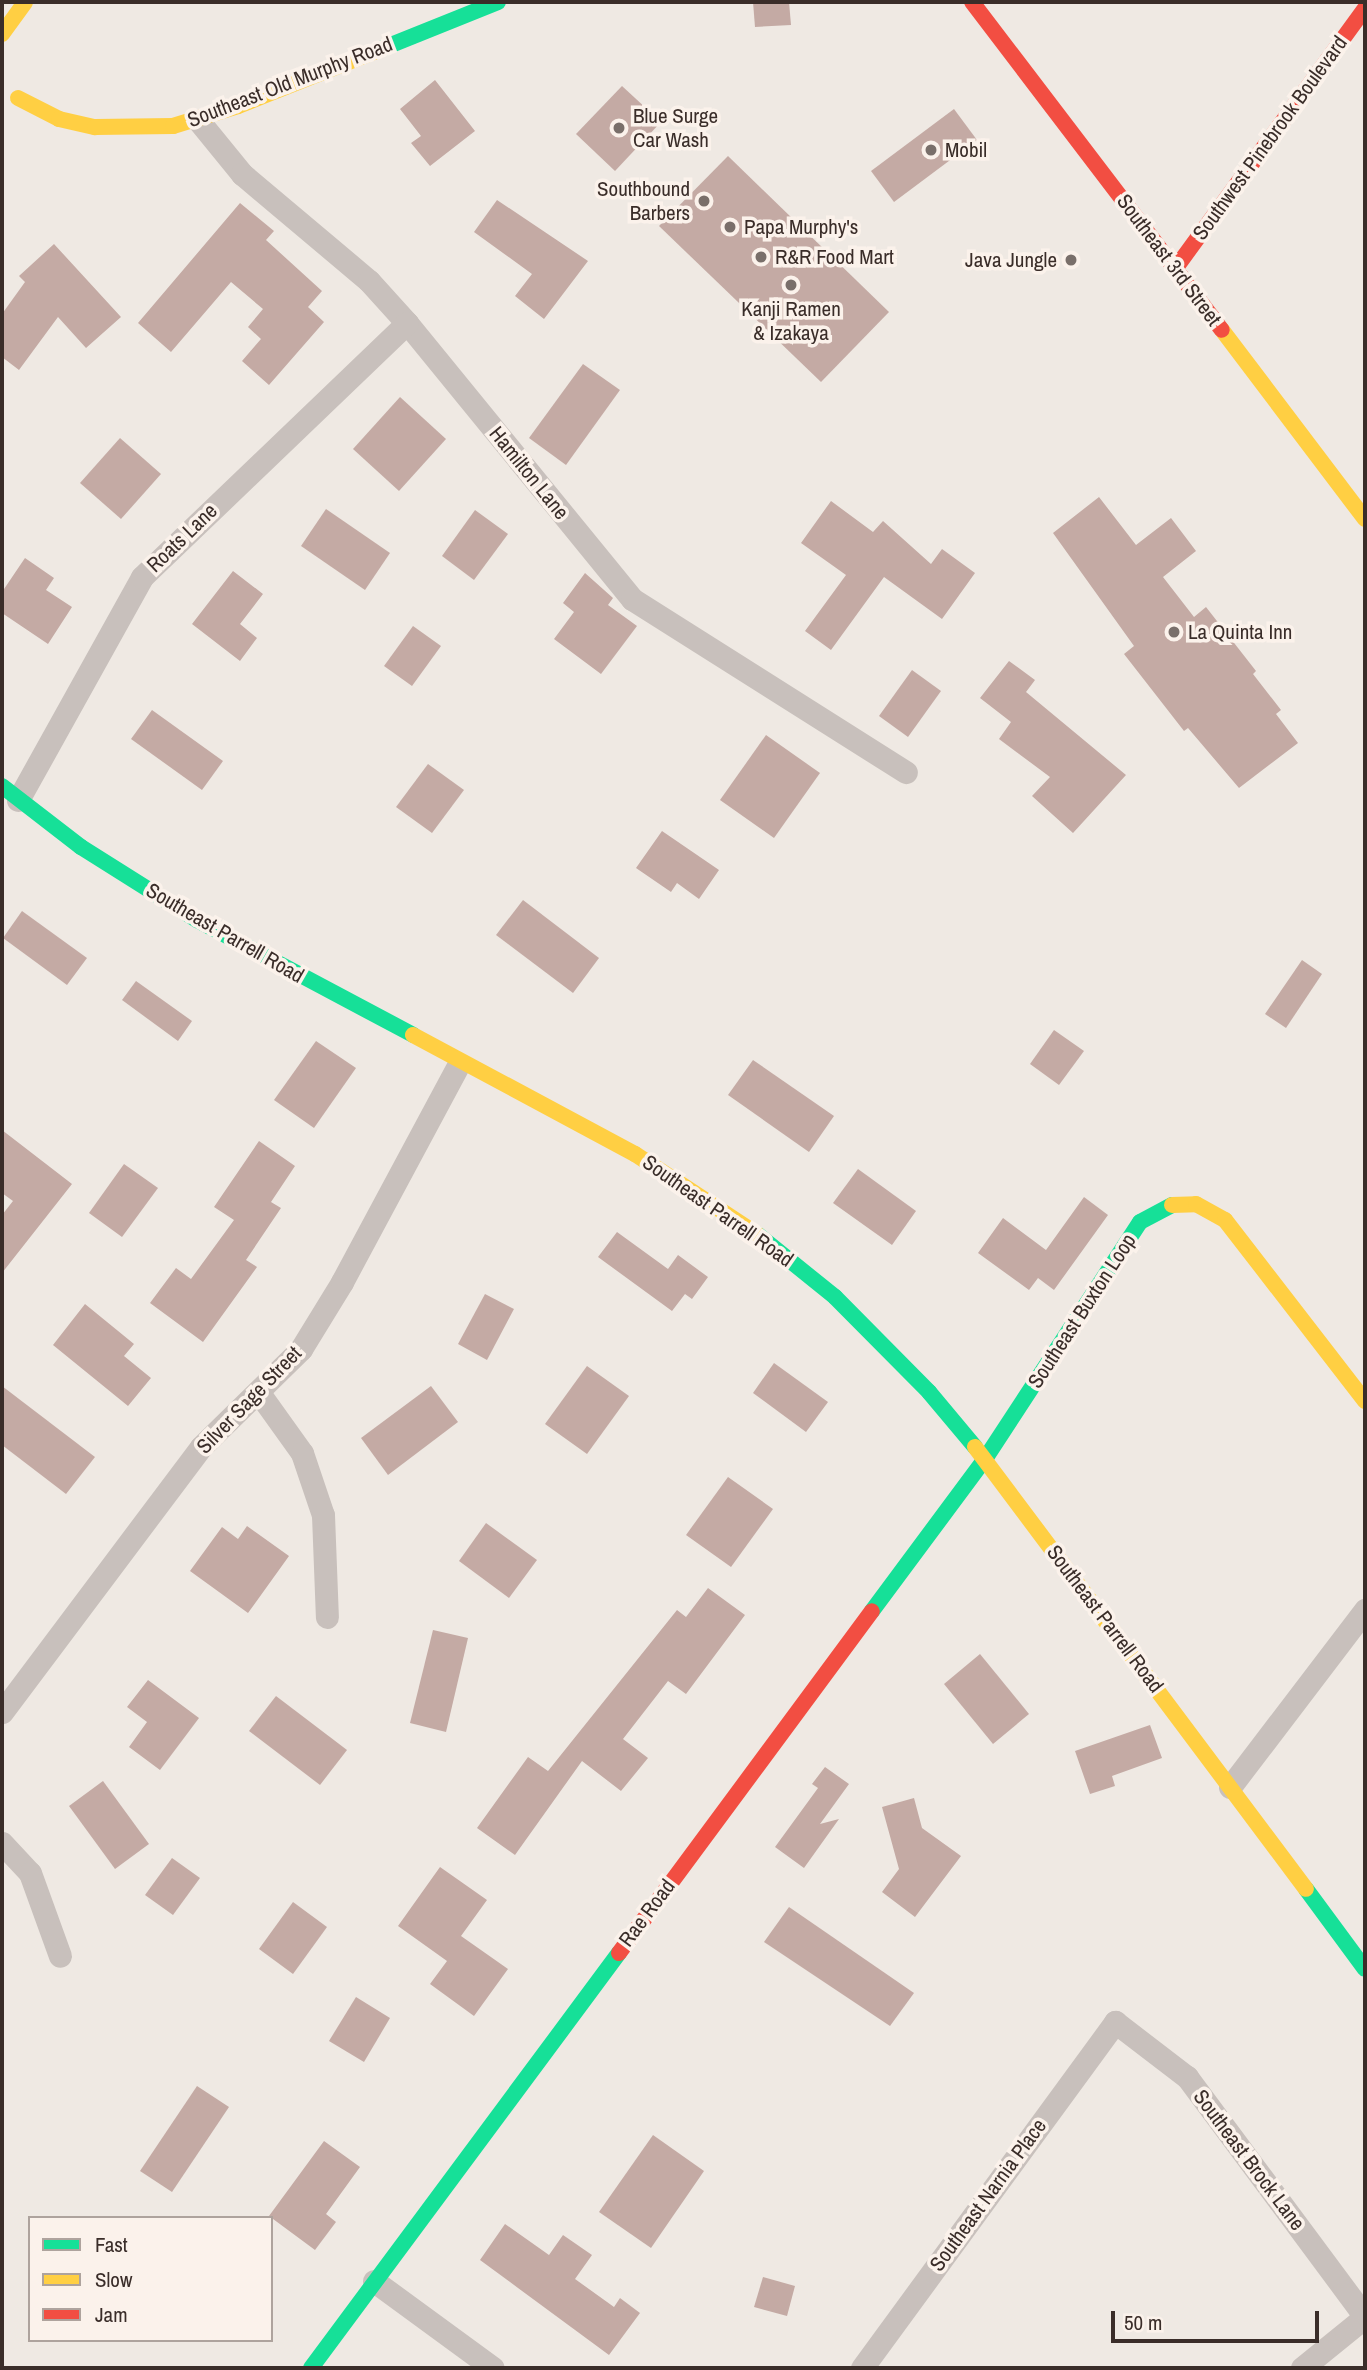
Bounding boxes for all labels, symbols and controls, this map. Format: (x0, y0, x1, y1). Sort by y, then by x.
street label: Southeast Old Murphy Road (184, 31, 396, 133)
street label: Southwest Pinebrook Boulevard (1188, 31, 1352, 245)
place label: Blue Surge Car Wash (633, 103, 718, 153)
marker: Blue Surge Car Wash (611, 120, 627, 136)
place label: Mobil (945, 137, 987, 163)
marker: Mobil (923, 142, 939, 158)
place label: Southbound Barbers (597, 176, 690, 226)
street label: Southeast 3rd Street (1111, 189, 1227, 331)
marker: Southbound Barbers (696, 193, 712, 209)
place label: Papa Murphy's (744, 214, 858, 240)
marker: Papa Murphy's (722, 219, 738, 235)
place label: R&R Food Mart (775, 244, 894, 270)
place label: Java Jungle (965, 247, 1057, 273)
marker: R&R Food Mart (753, 249, 769, 265)
marker: Java Jungle (1063, 252, 1079, 268)
marker: Kanji Ramen & Izakaya (783, 277, 799, 293)
place label: Kanji Ramen & Izakaya (741, 296, 841, 346)
street label: Hamilton Lane (484, 422, 574, 524)
street label: Roats Lane (142, 498, 222, 578)
place label: La Quinta Inn (1188, 619, 1292, 645)
marker: La Quinta Inn (1166, 624, 1182, 640)
street label: Southeast Parrell Road (142, 878, 308, 988)
street label: Southeast Parrell Road (638, 1150, 798, 1272)
street label: Southeast Buxton Loop (1023, 1229, 1141, 1393)
street label: Silver Sage Street (191, 1341, 307, 1459)
street label: Southeast Parrell Road (1041, 1540, 1169, 1698)
street label: Rae Road (614, 1874, 680, 1952)
street label: Southeast Brock Lane (1188, 2085, 1310, 2235)
street label: Southeast Narnia Place (924, 2114, 1052, 2276)
legend (28, 2216, 273, 2342)
text: Fast (95, 2230, 128, 2259)
text: Slow (95, 2265, 132, 2294)
scale bar (1115, 2296, 1323, 2340)
text: Jam (95, 2300, 128, 2329)
text: 50 m (1124, 2308, 1162, 2337)

